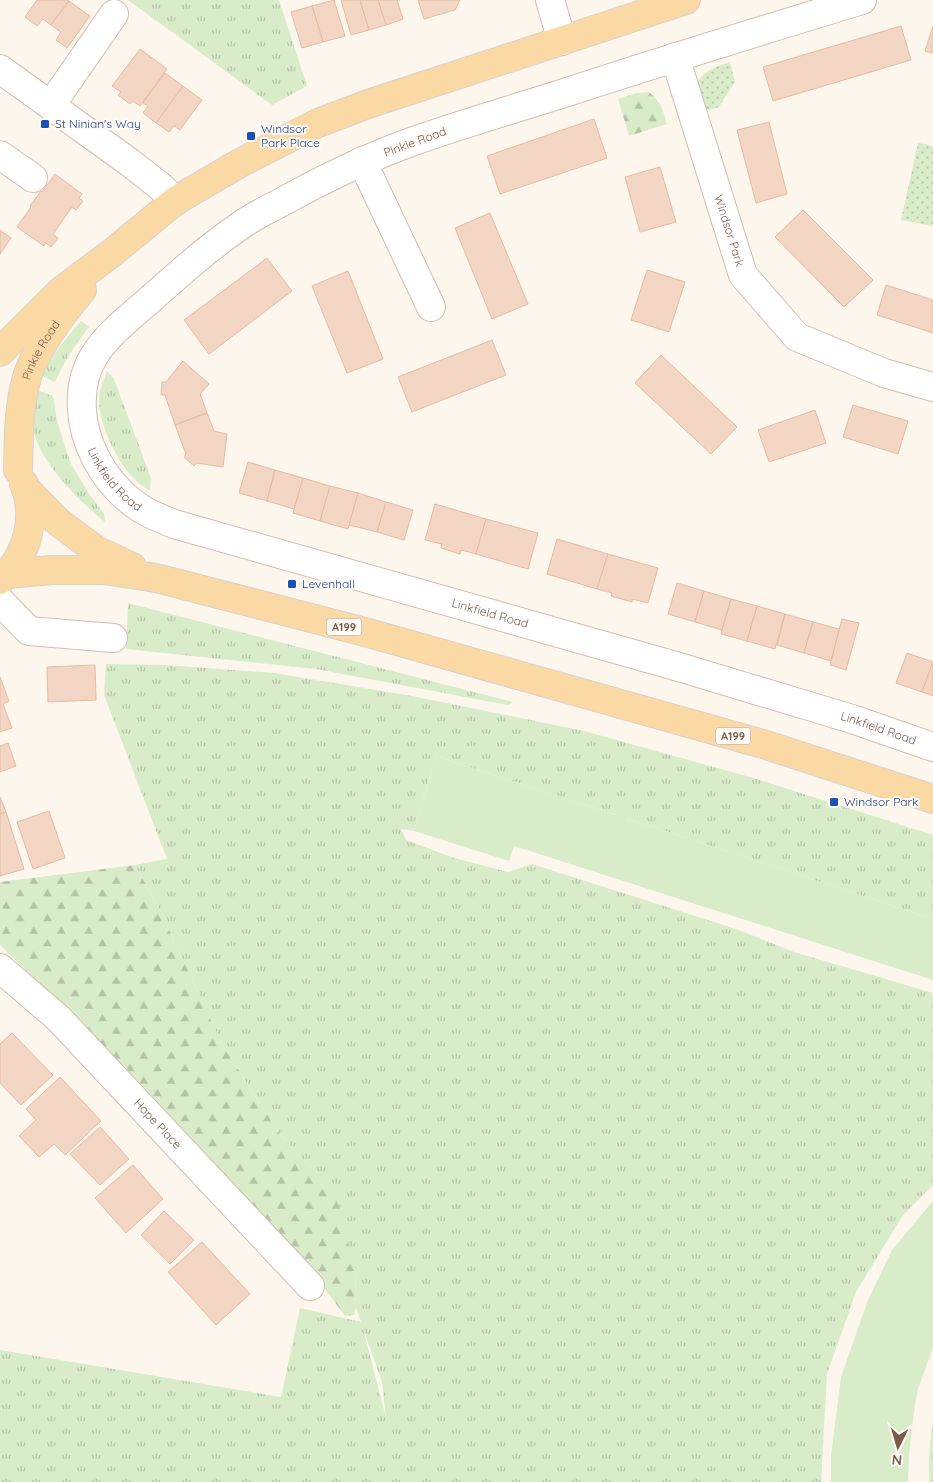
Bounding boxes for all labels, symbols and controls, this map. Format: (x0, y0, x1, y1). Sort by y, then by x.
place label: St Ninian's Way (55, 116, 141, 131)
marker: St Ninian's Way (39, 118, 51, 130)
place label: Windsor Park Place (261, 121, 320, 150)
street label: Pinkie Road (381, 123, 448, 160)
marker: Windsor Park Place (245, 130, 257, 142)
street label: Windsor Park (711, 193, 748, 268)
street label: Pinkie Road (19, 317, 63, 382)
street label: Linkfield Road (85, 445, 145, 514)
place label: Levenhall (302, 576, 355, 591)
marker: Levenhall (286, 578, 298, 590)
street label: Linkfield Road (450, 595, 530, 631)
road number: A199 (326, 618, 362, 636)
street label: Linkfield Road (839, 708, 918, 748)
road number: A199 (716, 728, 750, 744)
place label: Windsor Park (844, 794, 919, 809)
marker: Windsor Park (828, 796, 840, 808)
street label: Hope Place (131, 1095, 185, 1152)
north arrow (873, 1422, 923, 1472)
text: N (891, 1451, 903, 1469)

